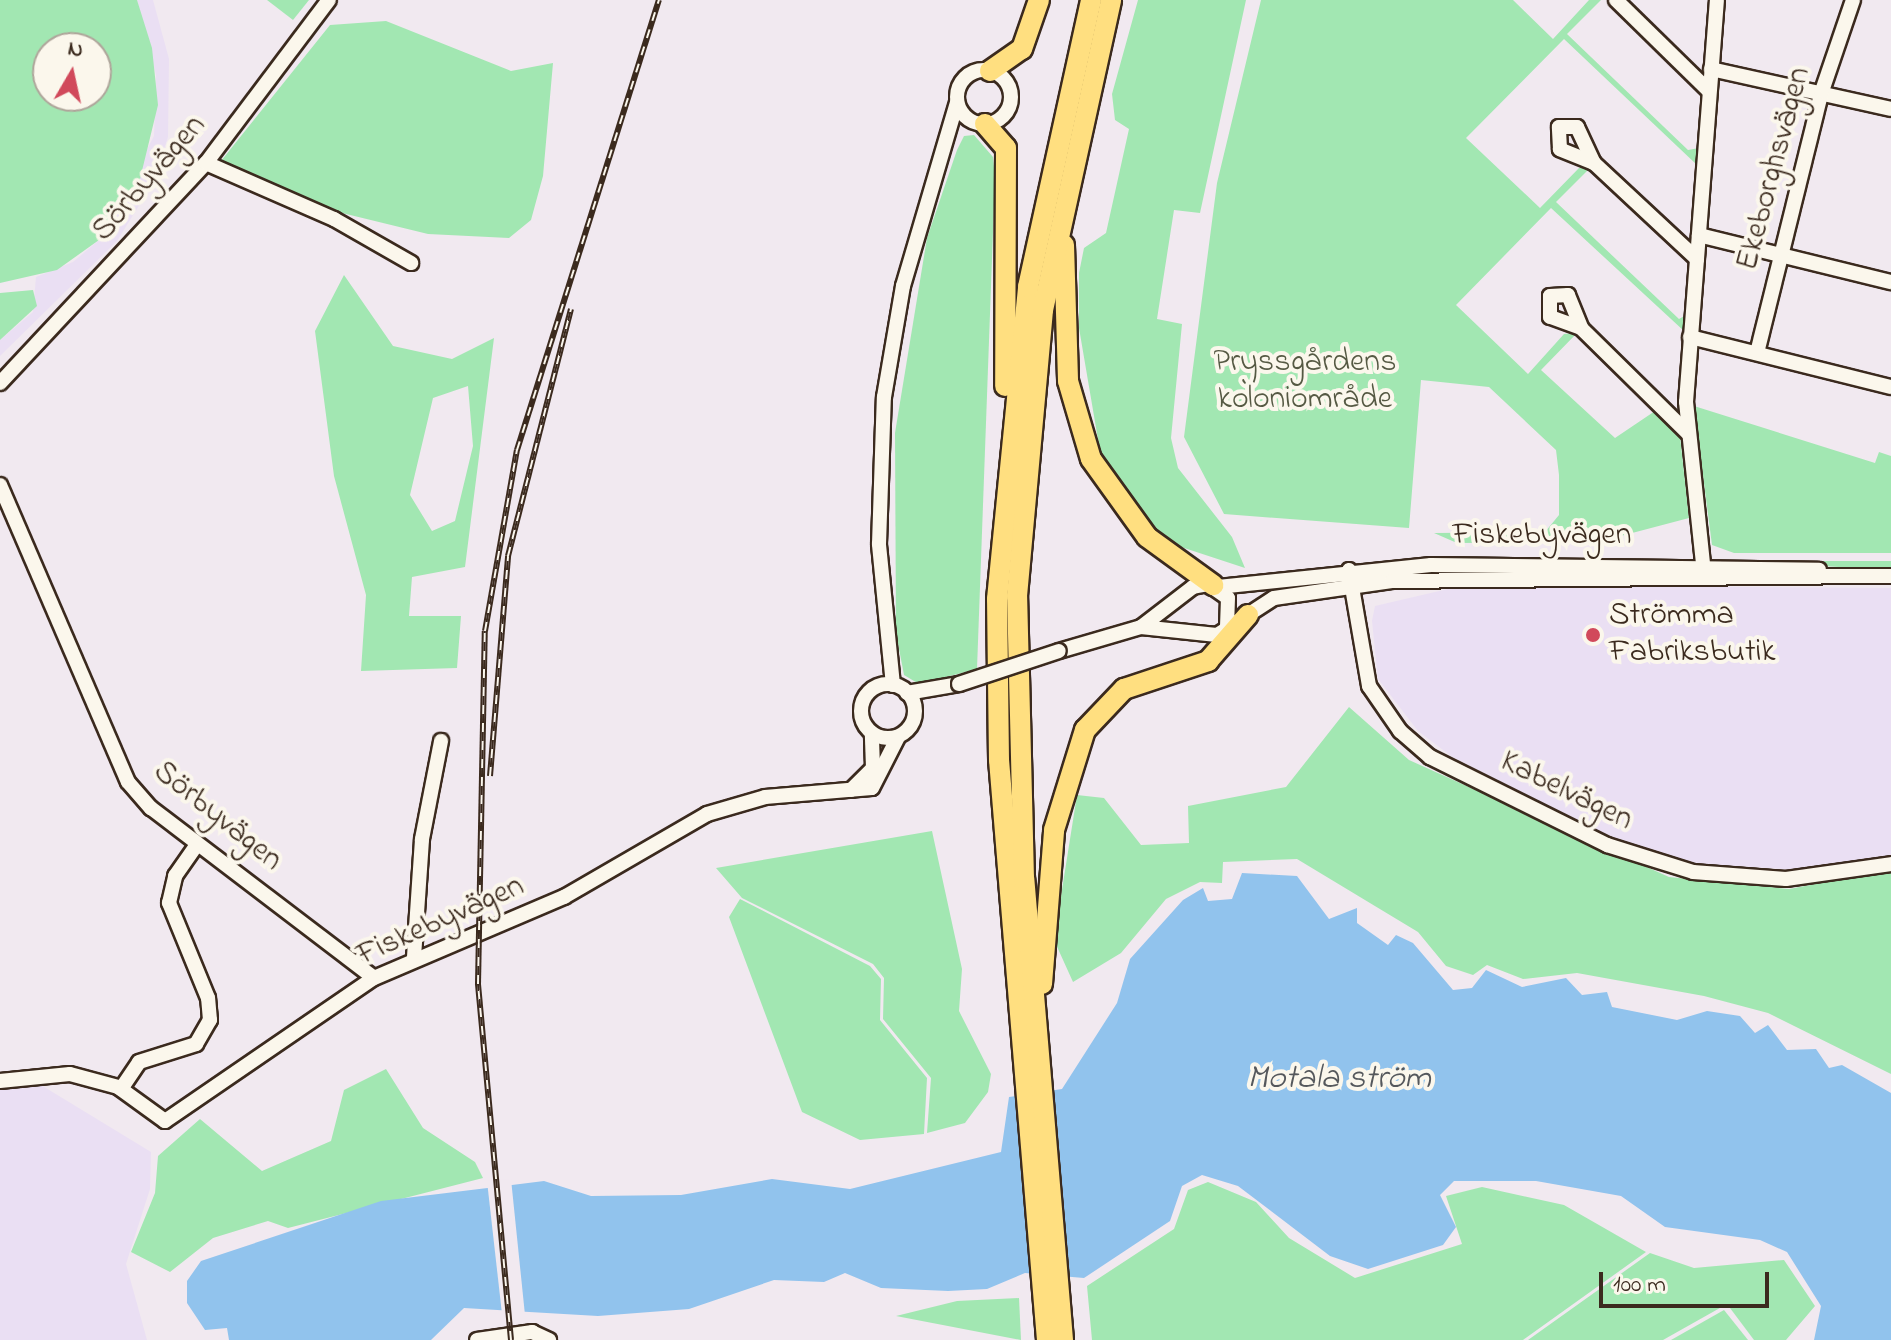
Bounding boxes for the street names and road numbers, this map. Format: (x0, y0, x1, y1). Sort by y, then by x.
street label: Ekeborghsvägen (1729, 63, 1821, 275)
street label: Sörbyvägen (85, 108, 215, 250)
street label: Fiskebyvägen (1453, 517, 1631, 555)
street label: Kabelvägen (1494, 744, 1638, 840)
street label: Sörbyvägen (145, 753, 289, 881)
street label: Fiskebyvägen (351, 868, 531, 976)

